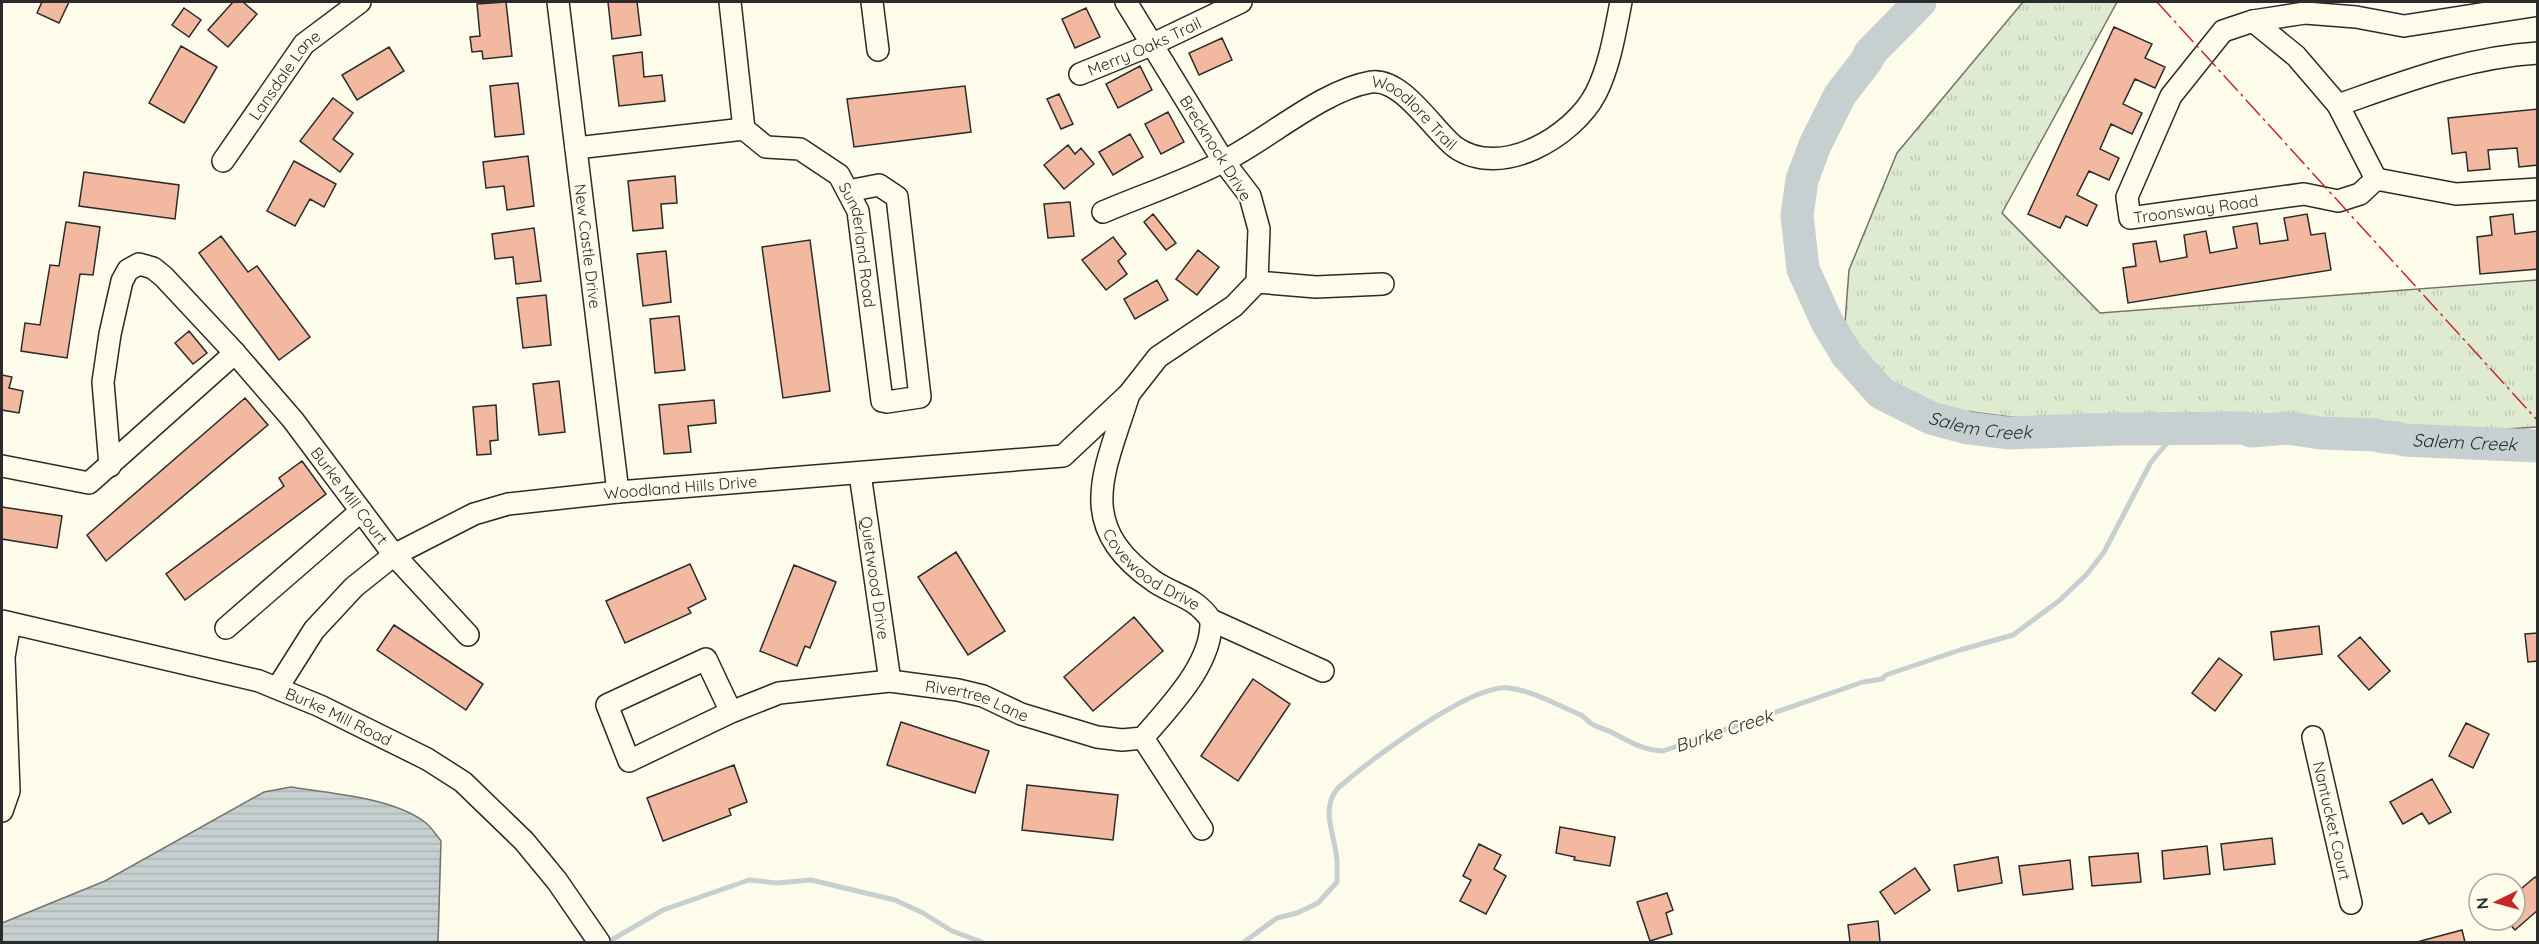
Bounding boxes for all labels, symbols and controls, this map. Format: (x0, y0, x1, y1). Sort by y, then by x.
street label: Merry Oaks Trail (1085, 13, 1204, 80)
street label: Lansdale Lane (244, 25, 324, 124)
street label: Woodlore Trail (1370, 71, 1461, 154)
street label: Brecknock Drive (1176, 91, 1256, 205)
street label: Sunderland Road (834, 178, 880, 309)
street label: New Castle Drive (570, 183, 605, 310)
street label: Troonsway Road (2132, 190, 2259, 227)
water label: Salem Creek (1926, 406, 2034, 445)
water label: Salem Creek (2412, 428, 2519, 456)
street label: Burke Mill Court (307, 443, 392, 548)
street label: Woodland Hills Drive (603, 471, 758, 503)
street label: Quietwood Drive (856, 515, 894, 641)
street label: Covewood Drive (1099, 525, 1205, 614)
street label: Rivertree Lane (924, 676, 1031, 726)
street label: Burke Mill Road (282, 683, 395, 750)
water label: Burke Creek (1672, 703, 1777, 757)
street label: Nantucket Court (2309, 759, 2355, 882)
north arrow (2467, 872, 2527, 932)
text: N (2472, 897, 2493, 910)

